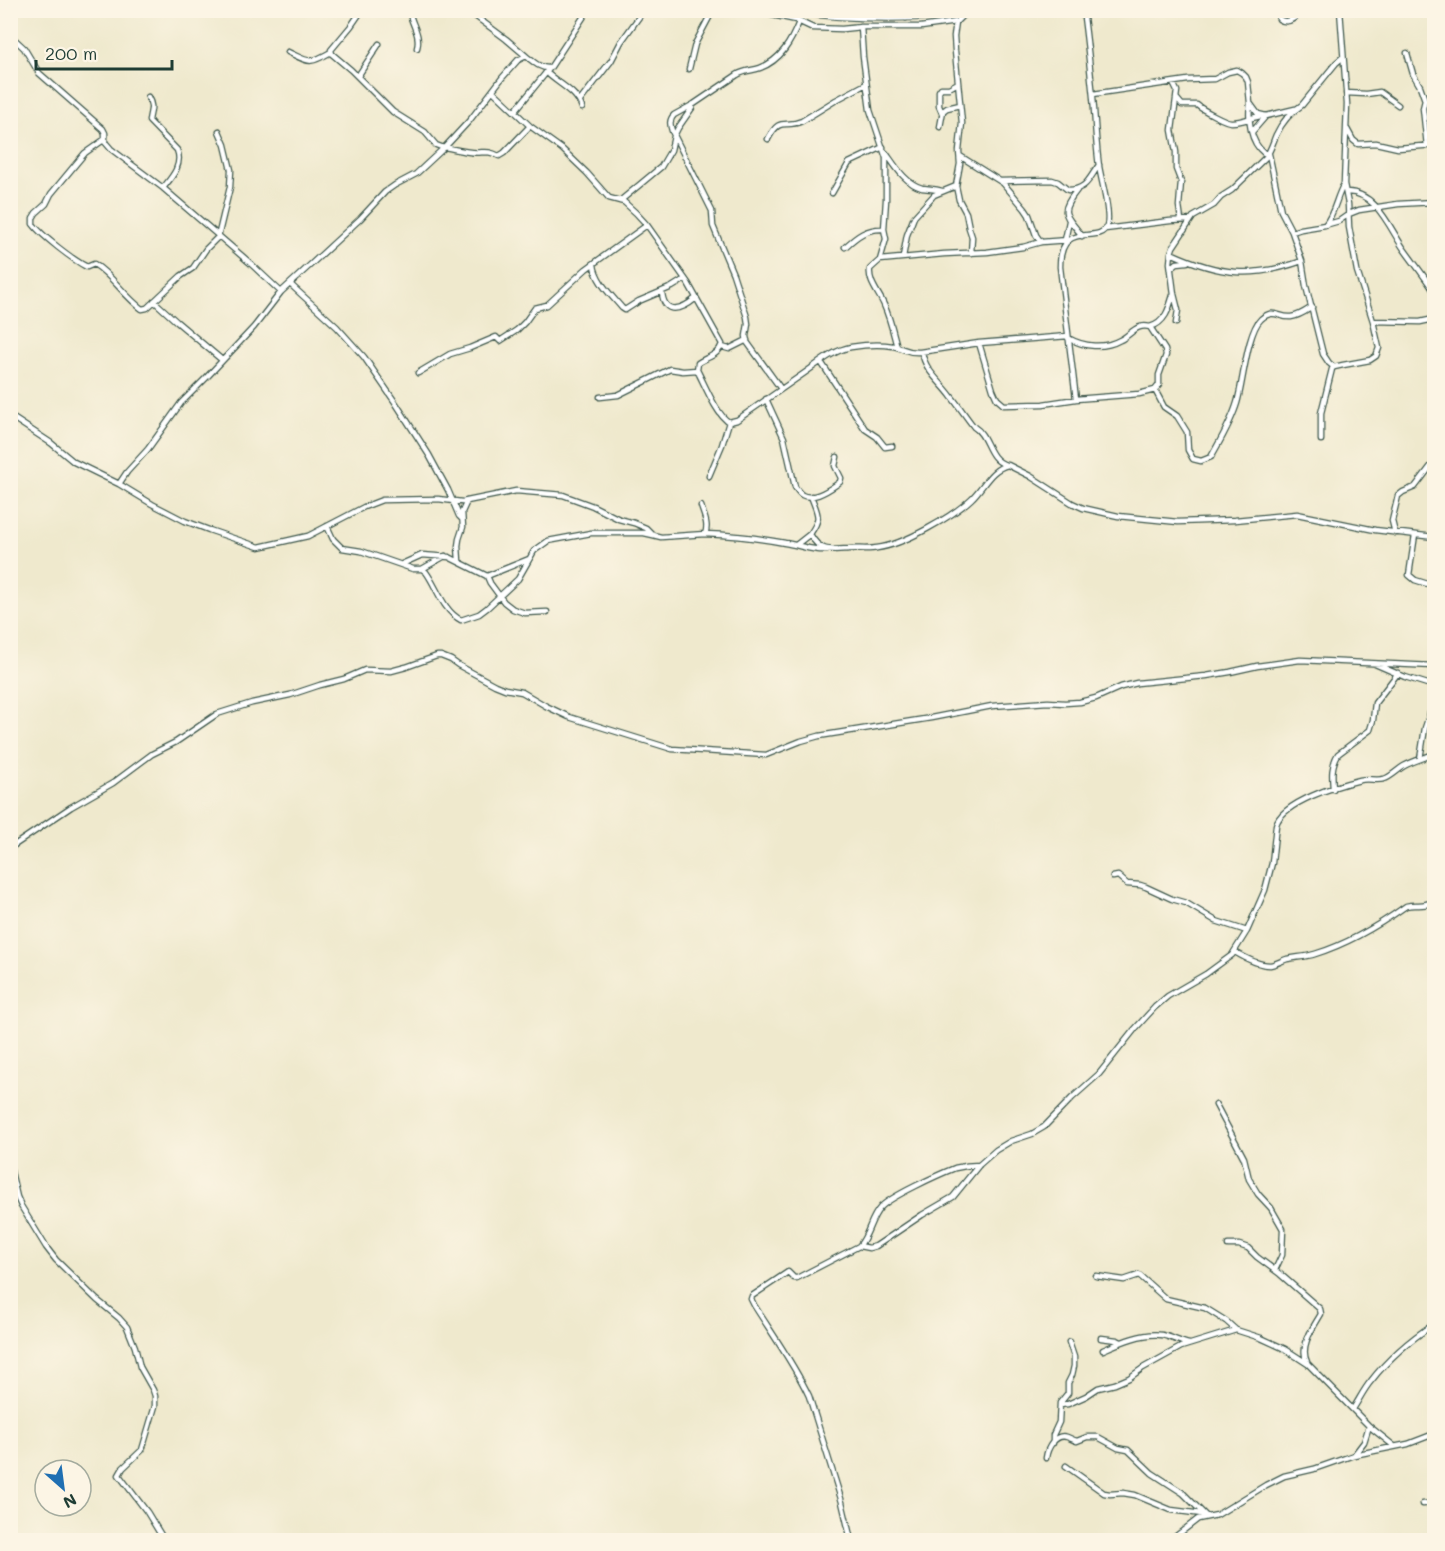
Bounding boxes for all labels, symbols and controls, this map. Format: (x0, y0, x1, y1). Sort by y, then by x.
scale bar (36, 33, 172, 71)
text: 200 m (45, 41, 97, 65)
north arrow (33, 1458, 93, 1518)
text: N (60, 1490, 81, 1514)

